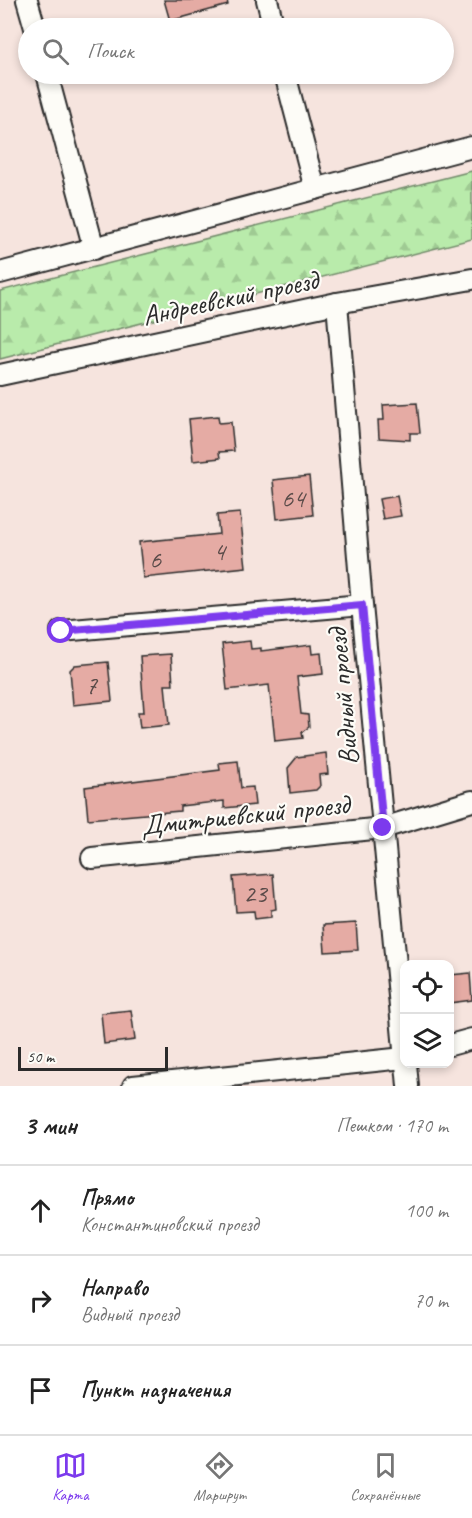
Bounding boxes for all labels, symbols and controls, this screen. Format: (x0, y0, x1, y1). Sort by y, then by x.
search box (18, 18, 454, 84)
icon: search (39, 35, 72, 68)
text: Поиск (87, 37, 133, 65)
street label: Андреевский проезд (139, 261, 324, 333)
house number: 64 (281, 482, 307, 515)
house number: 4 (213, 535, 227, 568)
house number: 6 (149, 543, 162, 576)
route start (47, 617, 73, 643)
street label: Видный проезд (319, 624, 366, 767)
house number: 7 (85, 669, 98, 702)
street label: Дмитриевский проезд (139, 786, 354, 843)
route end (369, 814, 395, 840)
house number: 23 (243, 877, 269, 910)
map controls (400, 960, 454, 1068)
button: locate (400, 960, 454, 1014)
button: layers (400, 1014, 454, 1068)
scale bar (18, 1044, 168, 1072)
text: 50 m (27, 1047, 54, 1067)
text: 3 мин (24, 1109, 77, 1142)
text: Пешком · 170 m (336, 1113, 448, 1138)
text: Прямо (81, 1184, 133, 1212)
icon: ahead (24, 1194, 57, 1227)
text: 100 m (405, 1198, 448, 1223)
text: Константиновский проезд (81, 1212, 258, 1237)
text: Направо (81, 1274, 148, 1302)
icon: right (24, 1284, 57, 1317)
text: 70 m (414, 1288, 448, 1313)
text: Видный проезд (81, 1302, 179, 1327)
icon: arrive (24, 1374, 57, 1407)
text: Пункт назначения (81, 1376, 230, 1404)
tab: Карта (52, 1449, 89, 1505)
tab: Маршрут (193, 1449, 246, 1505)
tab: Сохранённые (350, 1449, 420, 1505)

